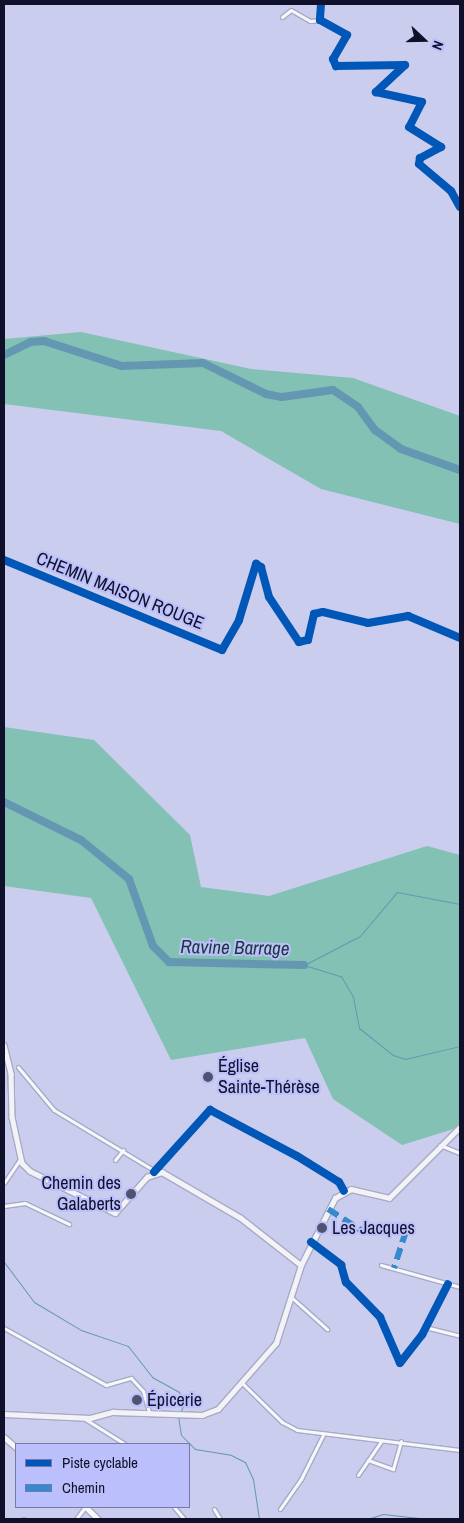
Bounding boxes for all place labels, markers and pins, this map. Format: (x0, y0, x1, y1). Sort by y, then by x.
place label: Église Sainte-Thérèse (218, 1056, 320, 1098)
marker: Église Sainte-Thérèse (202, 1071, 214, 1083)
place label: Chemin des Galaberts (41, 1173, 121, 1216)
marker: Chemin des Galaberts (125, 1188, 137, 1200)
place label: Les Jacques (332, 1217, 415, 1239)
marker: Les Jacques (316, 1222, 328, 1234)
place label: Épicerie (147, 1389, 202, 1411)
marker: Épicerie (131, 1394, 143, 1406)

